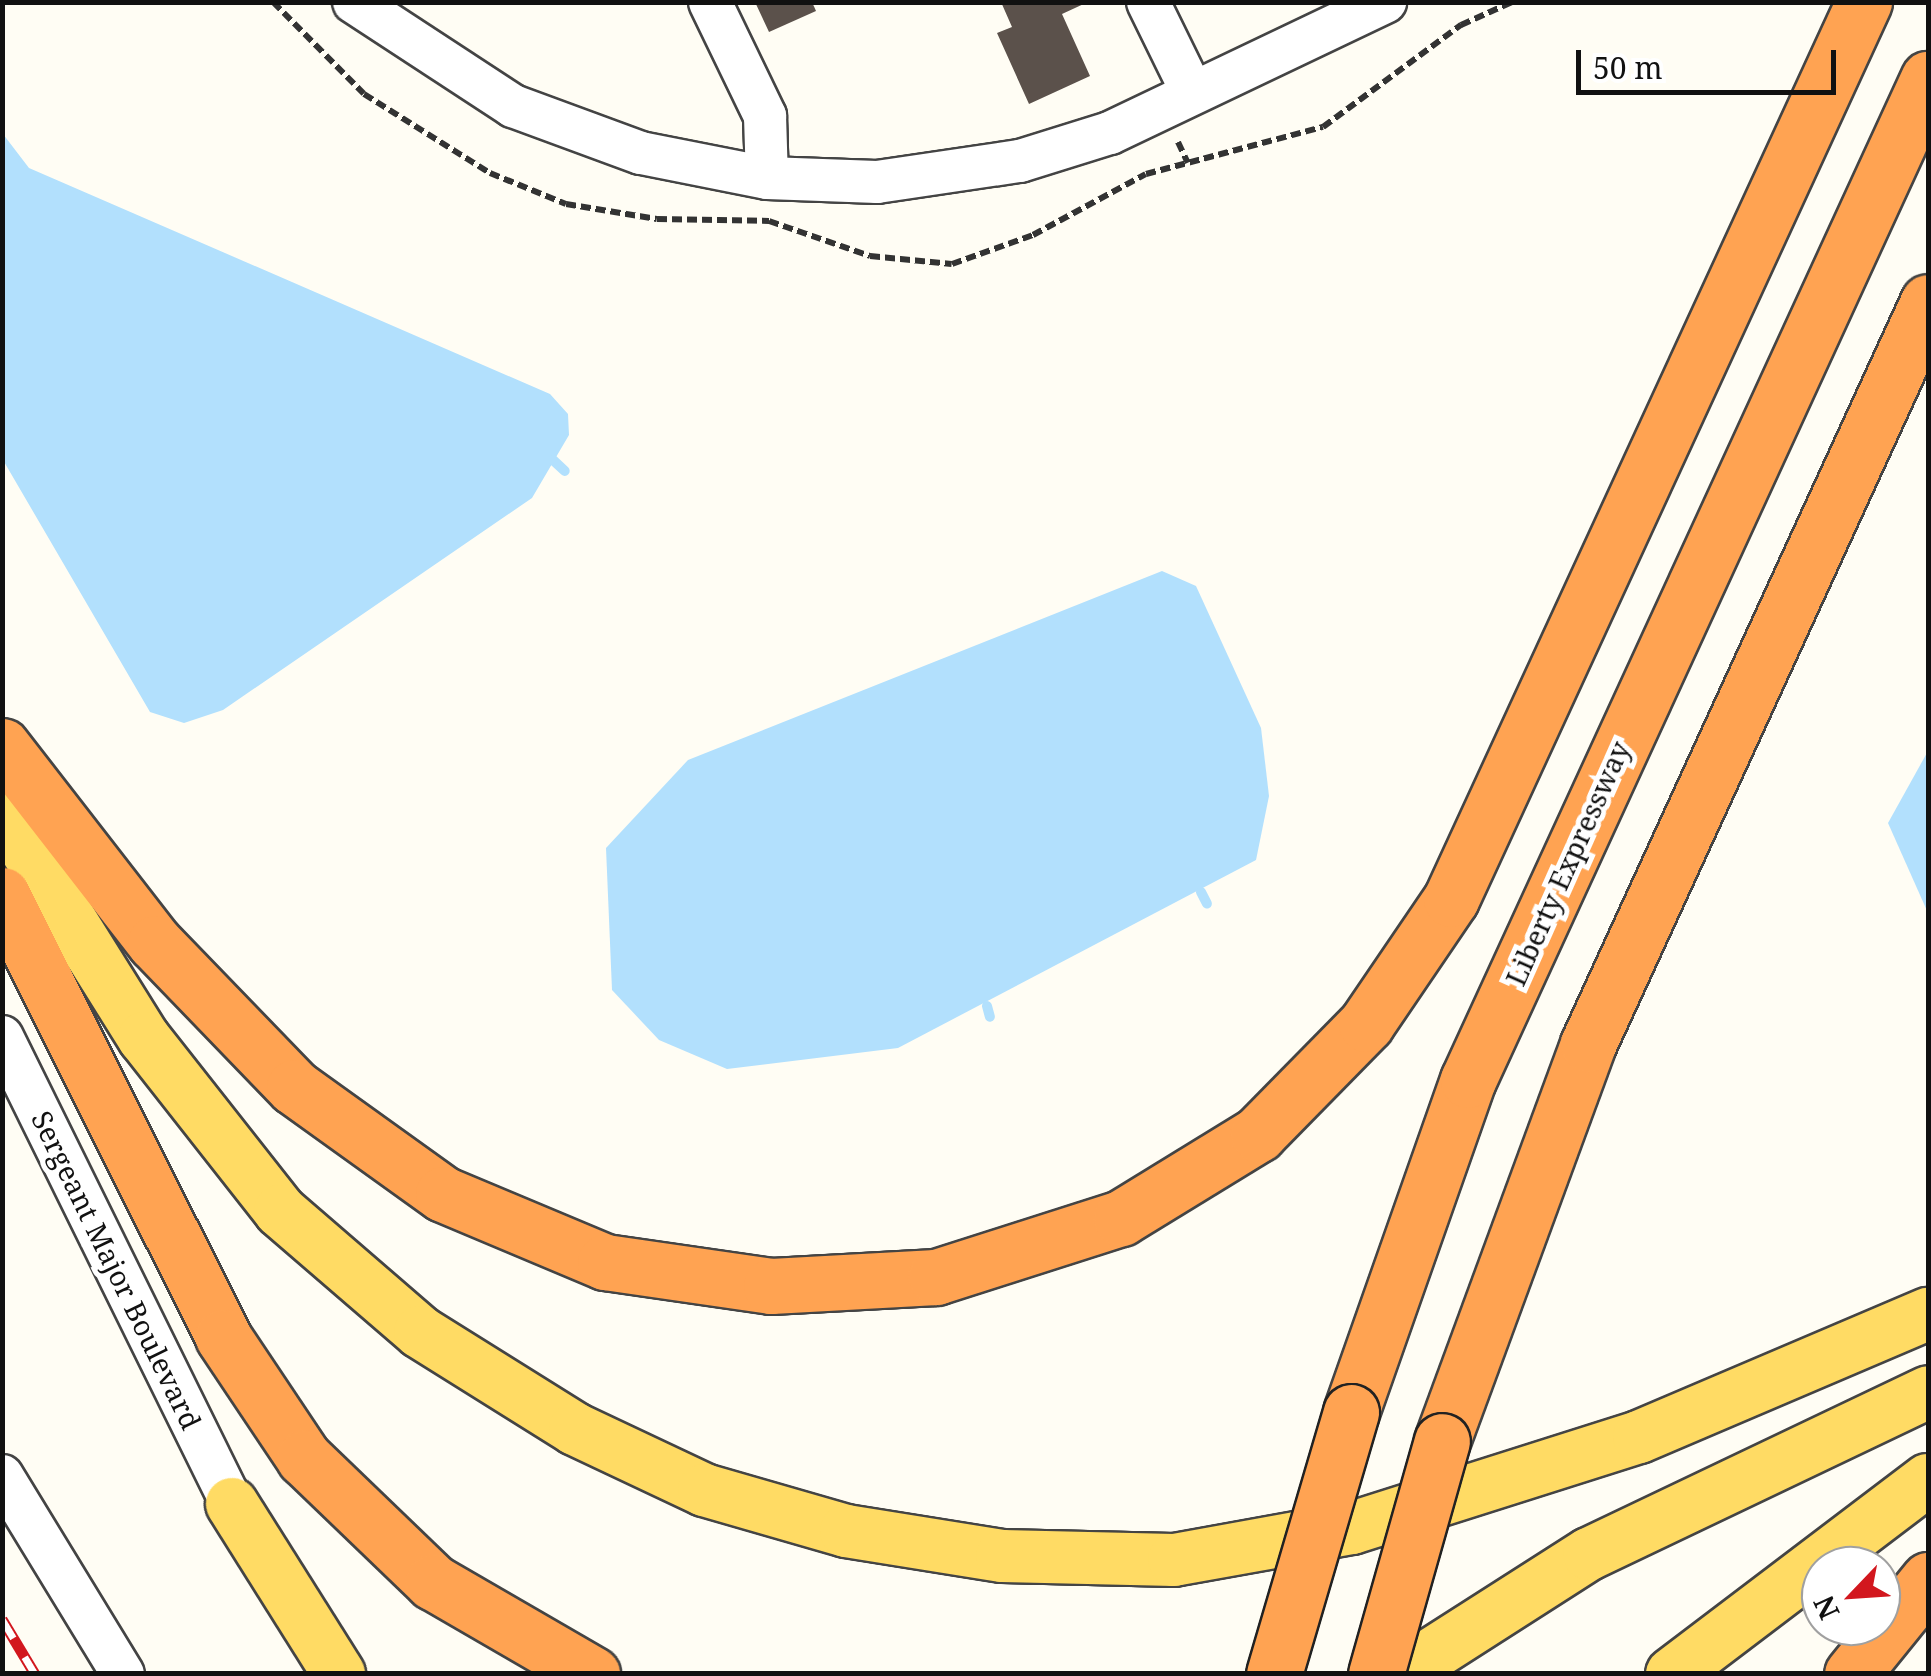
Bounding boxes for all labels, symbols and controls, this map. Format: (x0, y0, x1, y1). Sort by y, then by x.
scale bar (1581, 30, 1841, 92)
text: 50 m (1593, 47, 1663, 88)
street label: Liberty Expressway (1498, 736, 1636, 990)
street label: Sergeant Major Boulevard (25, 1105, 209, 1435)
north arrow (1801, 1546, 1901, 1646)
text: N (1804, 1590, 1848, 1626)

